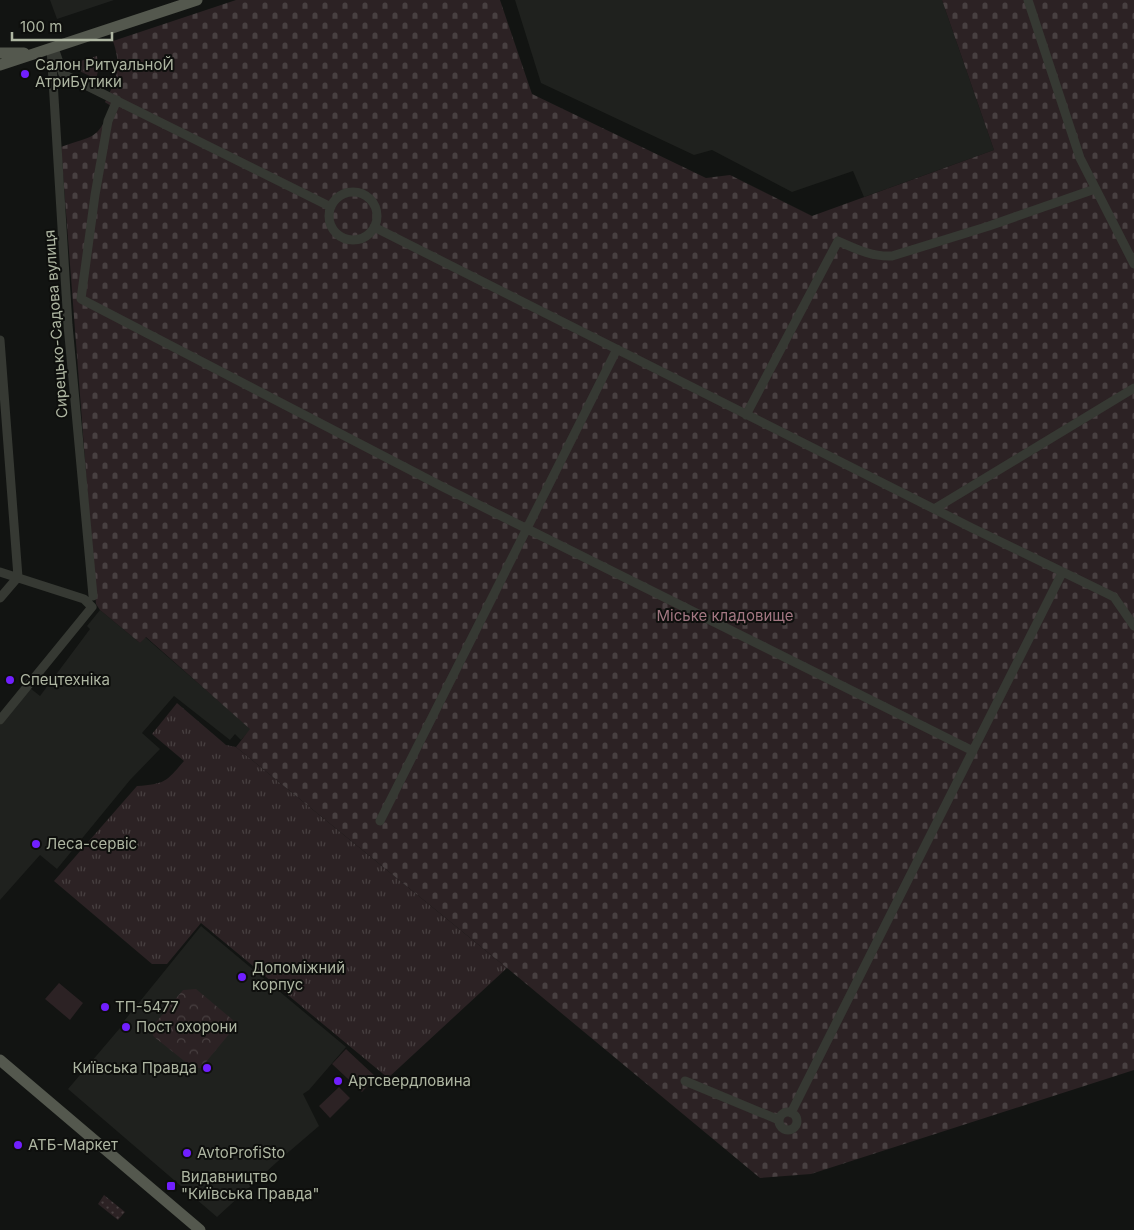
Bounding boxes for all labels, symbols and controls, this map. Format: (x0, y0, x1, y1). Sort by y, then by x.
scale bar (12, 10, 112, 42)
text: 100 m (20, 17, 62, 36)
place label: Салон РитуальноЙ АтриБутики (35, 55, 174, 91)
marker: Салон РитуальноЙ АтриБутики (19, 68, 31, 80)
street label: Сирецько-Садова вулиця (39, 229, 72, 419)
park label: Міське кладовище (657, 606, 793, 625)
place label: Спецтехніка (20, 670, 110, 689)
marker: Спецтехніка (4, 674, 16, 686)
place label: Леса-сервіс (46, 834, 137, 853)
marker: Леса-сервіс (30, 838, 42, 850)
place label: Допоміжний корпус (252, 958, 345, 994)
marker: Допоміжний корпус (236, 971, 248, 983)
place label: ТП-5477 (115, 997, 179, 1016)
marker: ТП-5477 (99, 1001, 111, 1013)
place label: Пост охорони (136, 1017, 237, 1036)
marker: Пост охорони (120, 1021, 132, 1033)
place label: Київська Правда (73, 1058, 197, 1077)
marker: Київська Правда (201, 1062, 213, 1074)
place label: Артсвердловина (348, 1071, 471, 1090)
marker: Артсвердловина (332, 1075, 344, 1087)
place label: АТБ-Маркет (28, 1135, 118, 1154)
marker: АТБ-Маркет (12, 1139, 24, 1151)
place label: AvtoProfiSto (197, 1143, 285, 1162)
marker: AvtoProfiSto (181, 1147, 193, 1159)
place label: Видавництво "Київська Правда" (181, 1167, 319, 1203)
marker: Видавництво "Київська Правда" (165, 1180, 177, 1192)

